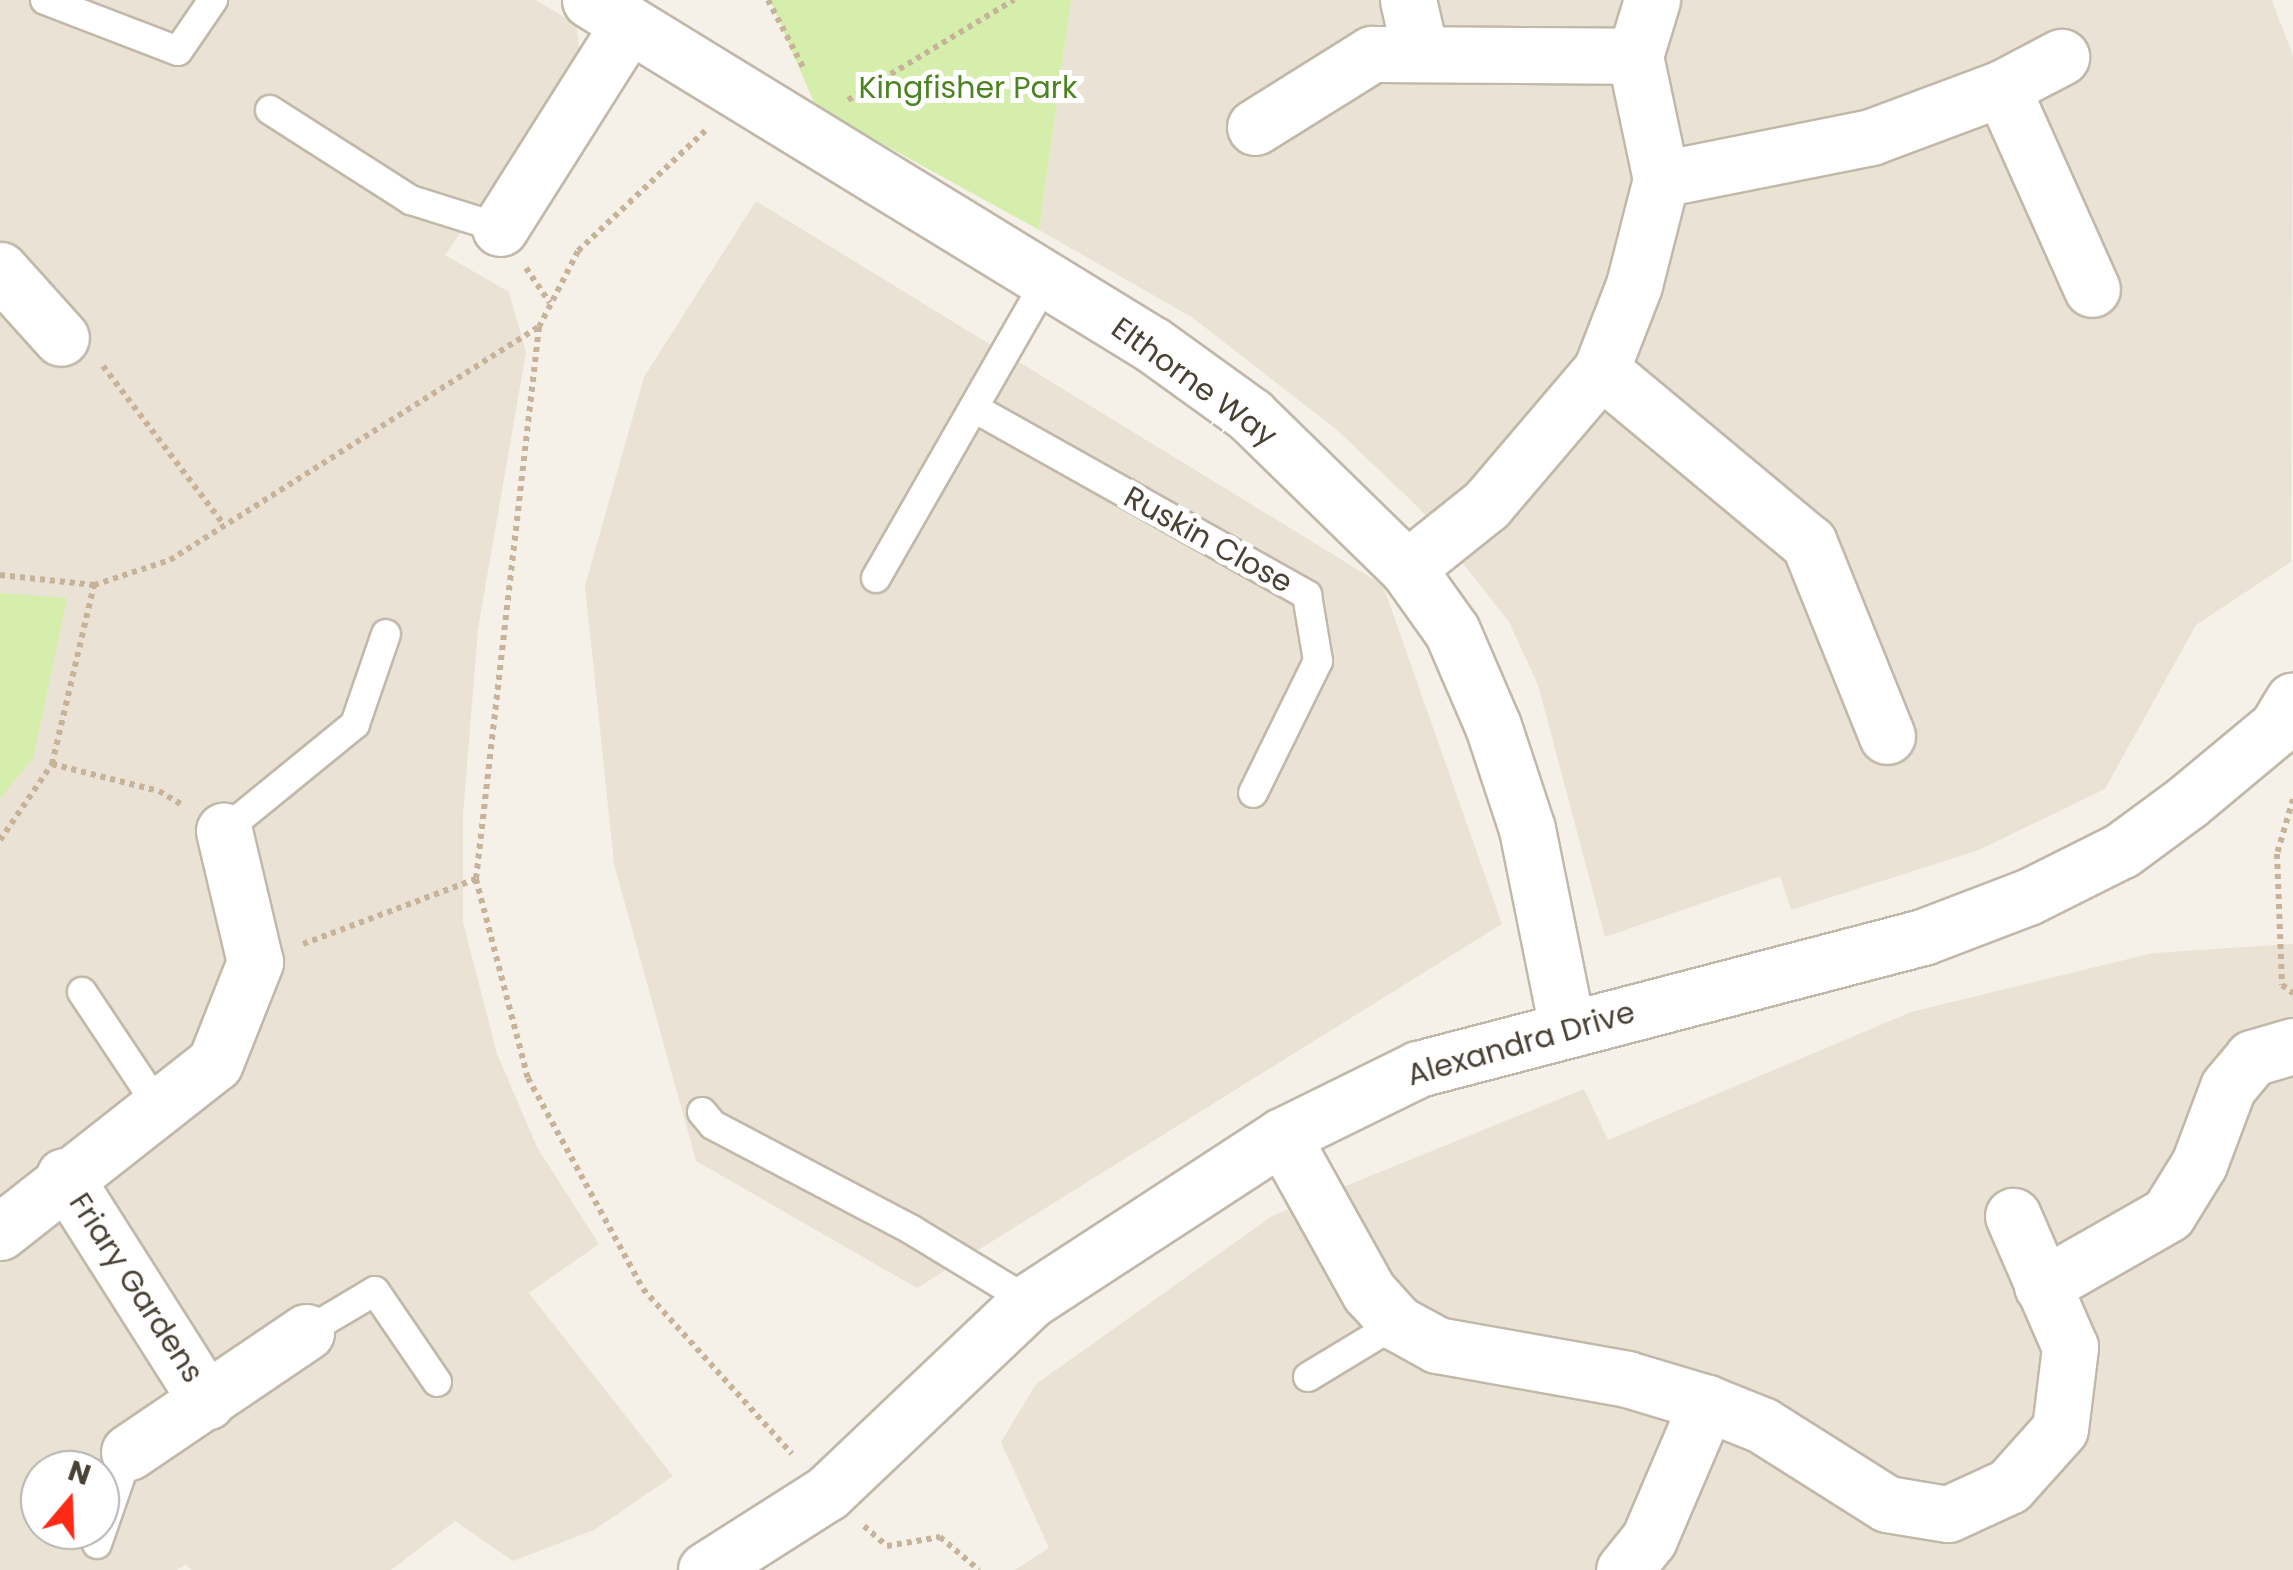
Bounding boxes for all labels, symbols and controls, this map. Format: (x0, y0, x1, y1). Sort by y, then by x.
park label: Kingfisher Park (858, 70, 1078, 106)
street label: Elthorne Way (1104, 310, 1284, 454)
street label: Ruskin Close (1117, 479, 1299, 601)
street label: Alexandra Drive (1403, 994, 1639, 1094)
street label: Friary Gardens (61, 1187, 211, 1389)
north arrow (20, 1450, 120, 1550)
text: N (63, 1451, 96, 1495)

